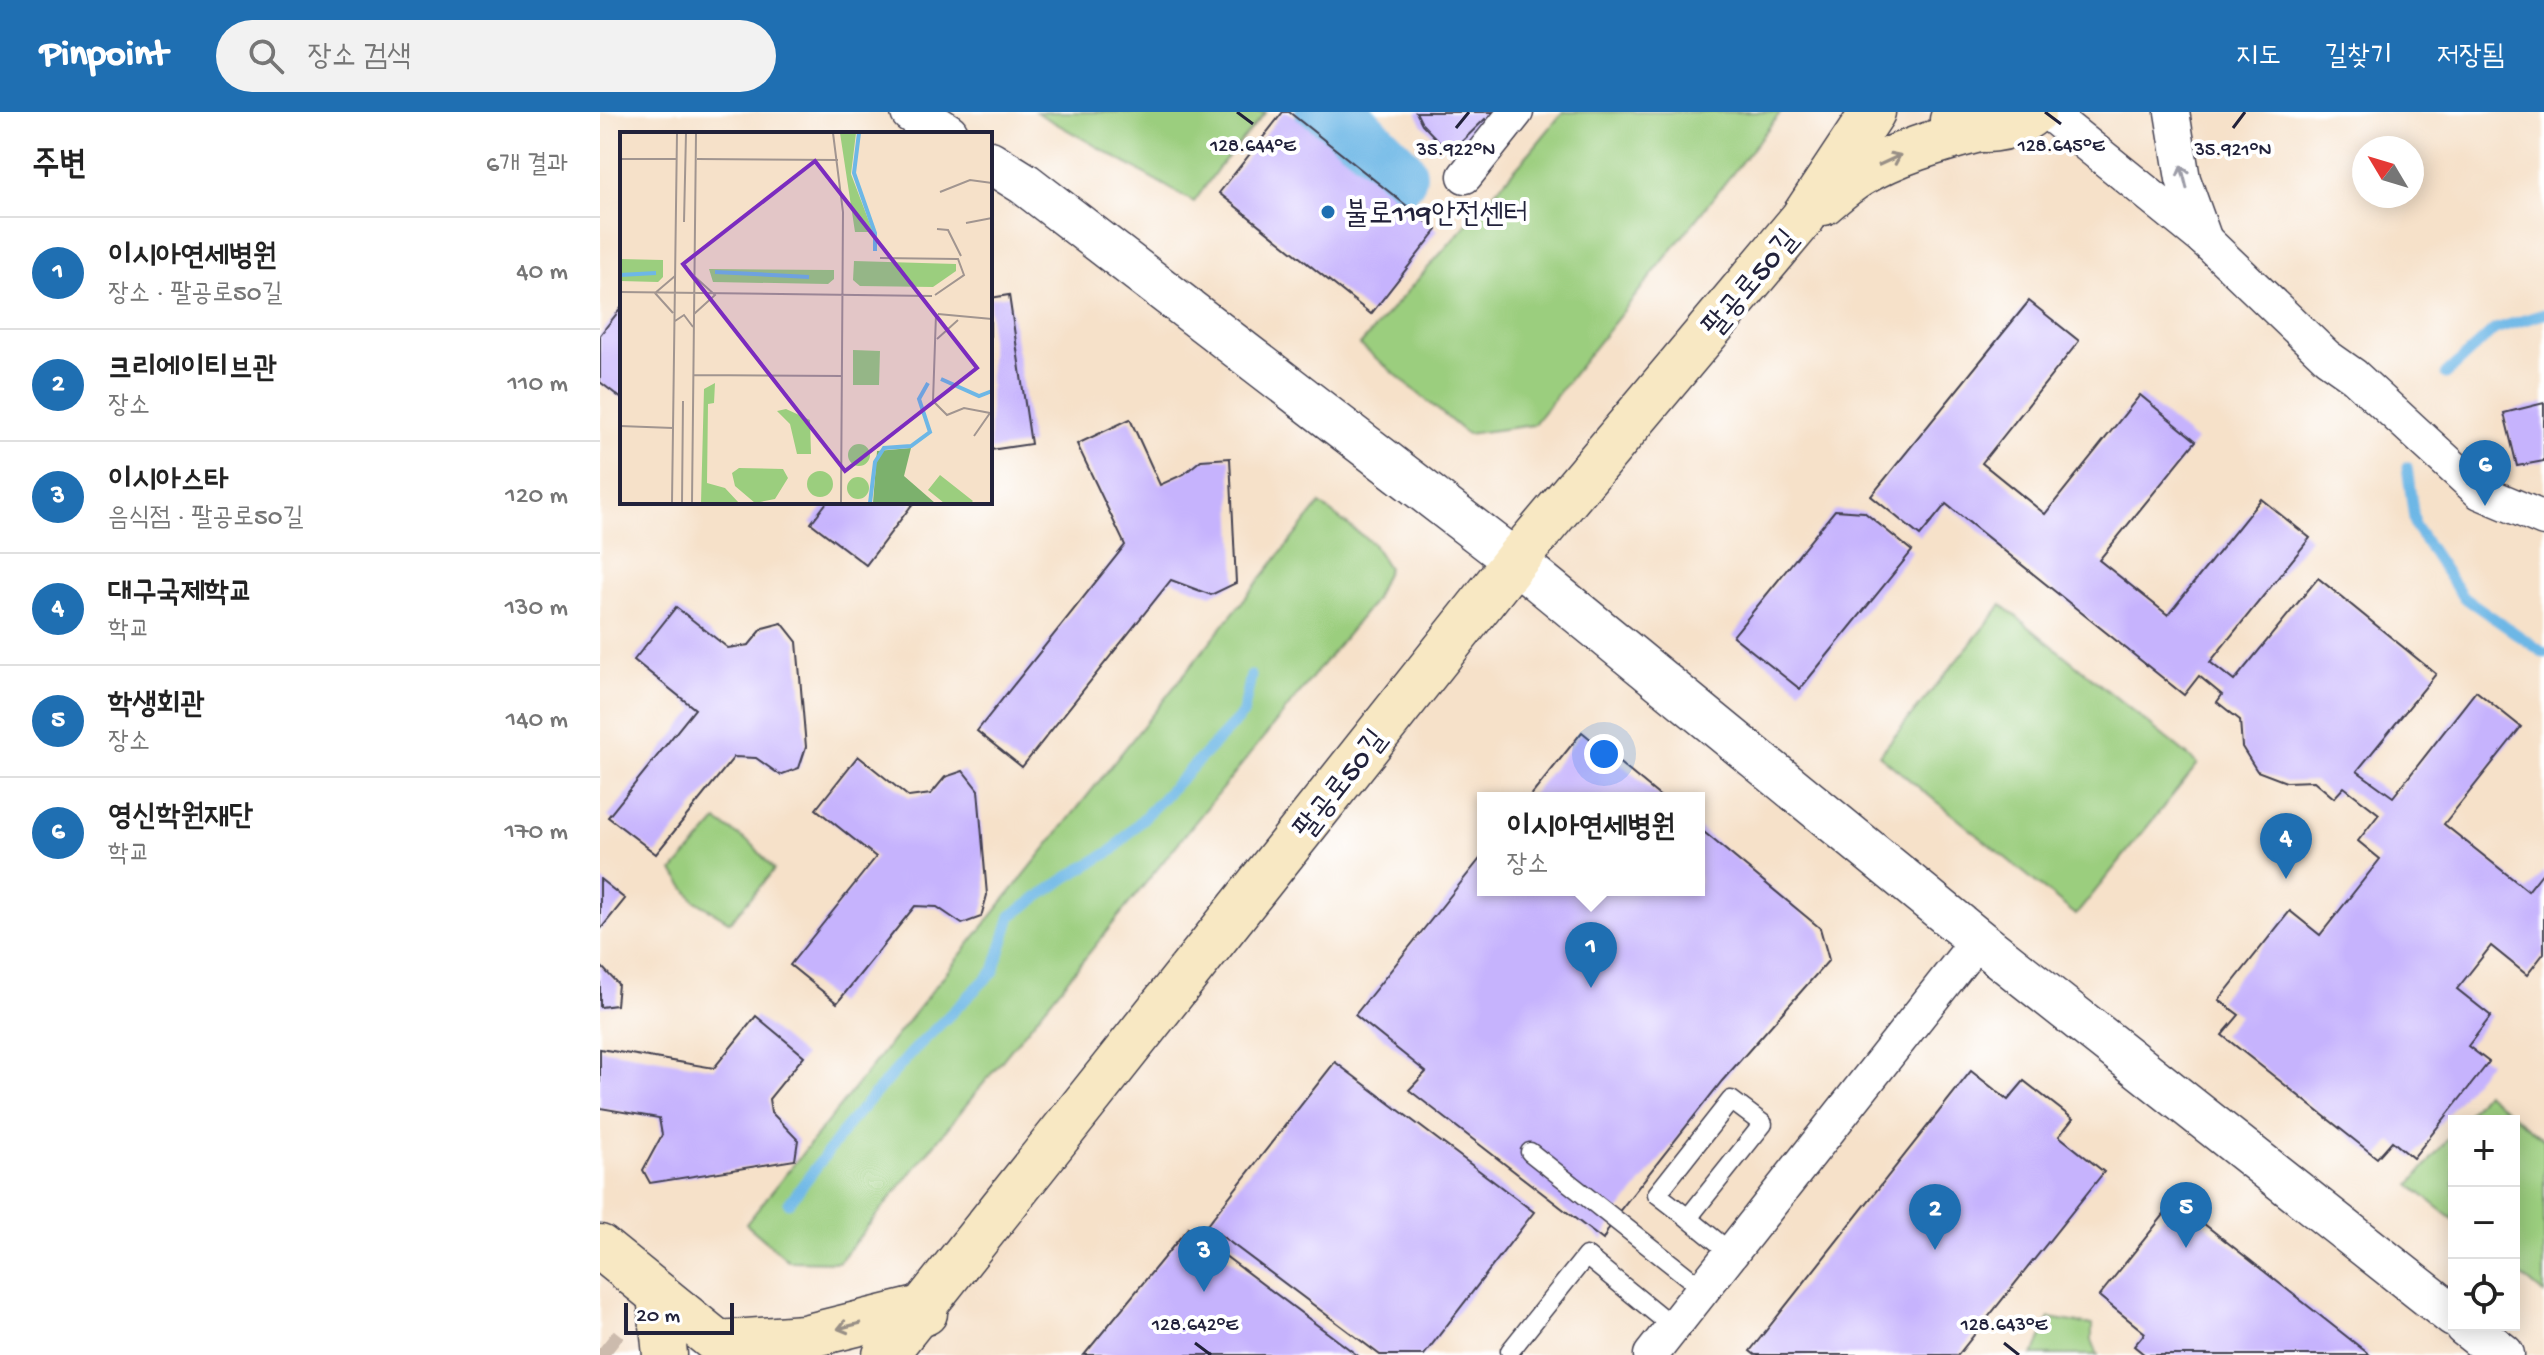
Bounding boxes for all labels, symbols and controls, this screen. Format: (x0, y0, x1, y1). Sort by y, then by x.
search box (216, 20, 776, 92)
text: Pinpoint (40, 34, 168, 78)
icon: search (244, 34, 288, 78)
text: 장소 검색 (308, 41, 411, 76)
text: 지도 (2236, 41, 2281, 74)
text: 길찾기 (2325, 41, 2392, 74)
text: 저장됨 (2436, 41, 2504, 74)
inset map (620, 132, 992, 504)
text: 128.644°E (1209, 136, 1297, 159)
text: 128.645°E (2017, 136, 2106, 159)
north arrow (2352, 136, 2424, 208)
text: 35.922°N (1416, 140, 1495, 163)
text: 35.921°N (2193, 140, 2272, 163)
text: 주변 (32, 147, 87, 187)
text: 6개 결과 (486, 151, 568, 182)
one-way arrow (1877, 152, 1901, 167)
one-way arrow (2176, 165, 2191, 191)
place label: 불로119안전센터 (1344, 199, 1528, 234)
marker: 불로119안전센터 (1319, 203, 1337, 221)
street label: 팔공로50길 (1697, 224, 1807, 346)
text: 이시아연세병원 (108, 241, 277, 276)
text: 1 (53, 258, 63, 289)
text: 40 m (516, 258, 568, 289)
text: 장소 · 팔공로50길 (108, 280, 282, 311)
text: 크리에이티브관 (108, 353, 277, 388)
text: 2 (52, 370, 64, 401)
text: 110 m (508, 370, 568, 401)
text: 장소 (108, 392, 150, 423)
pin: 6 (2459, 440, 2511, 506)
text: 이시아스타 (108, 465, 229, 500)
text: 3 (51, 482, 65, 513)
text: 120 m (505, 482, 568, 513)
text: 음식점 · 팔공로50길 (108, 504, 303, 535)
text: 대구국제학교 (108, 577, 253, 612)
text: 4 (52, 594, 64, 625)
text: 130 m (505, 594, 568, 625)
text: 학교 (108, 616, 150, 647)
text: 학생회관 (108, 689, 205, 724)
text: 5 (51, 706, 65, 737)
text: 140 m (506, 706, 568, 737)
street label: 팔공로50길 (1289, 724, 1396, 848)
text: 장소 (108, 728, 150, 759)
your location (1584, 734, 1624, 774)
popup (1477, 792, 1705, 896)
text: 영신학원재단 (108, 801, 253, 836)
text: 이시아연세병원 (1507, 812, 1675, 847)
pin: 4 (2260, 813, 2312, 879)
text: 6 (51, 818, 65, 849)
text: 170 m (505, 818, 568, 849)
text: 학교 (108, 840, 150, 871)
text: 장소 (1507, 851, 1548, 882)
pin: 1 (1565, 922, 1617, 988)
map controls (2448, 1115, 2520, 1331)
button: + (2448, 1115, 2520, 1187)
pin: 5 (2160, 1182, 2212, 1248)
pin: 2 (1909, 1184, 1961, 1250)
button: − (2448, 1187, 2520, 1259)
pin: 3 (1178, 1226, 1230, 1292)
button: locate (2448, 1259, 2520, 1331)
scale bar (624, 1299, 734, 1335)
text: 20 m (636, 1304, 680, 1330)
text: 128.642°E (1151, 1315, 1240, 1338)
text: 128.643°E (1960, 1315, 2049, 1338)
one-way arrow (837, 1319, 863, 1334)

